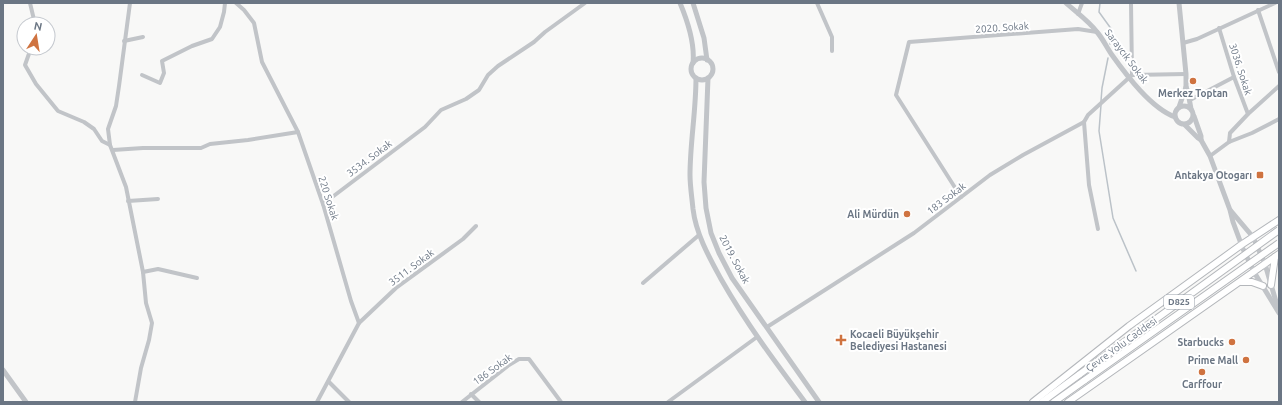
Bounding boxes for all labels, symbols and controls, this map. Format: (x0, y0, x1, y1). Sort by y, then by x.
north arrow (16, 16, 56, 56)
text: N (33, 19, 43, 33)
street label: 2020. Sokak (975, 20, 1029, 35)
street label: Saraycık Sokak (1103, 27, 1151, 86)
street label: 3036. Sokak (1227, 42, 1254, 96)
marker: Merkez Toptan (1188, 76, 1198, 86)
place label: Merkez Toptan (1158, 88, 1228, 99)
street label: 3534. Sokak (345, 138, 394, 179)
place label: Antakya Otogarı (1174, 170, 1252, 181)
marker: Antakya Otogarı (1255, 170, 1265, 180)
street label: 220 Sokak (316, 175, 341, 222)
street label: 183 Sokak (925, 180, 968, 216)
place label: Ali Mürdün (847, 209, 899, 220)
marker: Ali Mürdün (902, 209, 912, 219)
street label: 2019. Sokak (717, 233, 752, 285)
street label: 3511. Sokak (387, 247, 436, 288)
road number: D825 (1164, 295, 1194, 309)
street label: Çevre Yolu Caddesi (1084, 315, 1159, 374)
place label: Kocaeli Büyükşehir Belediyesi Hastanesi (850, 329, 947, 352)
marker: Kocaeli Büyükşehir Belediyesi Hastanesi (835, 334, 847, 346)
place label: Starbucks (1178, 337, 1224, 348)
marker: Starbucks (1227, 337, 1237, 347)
street label: 186 Sokak (471, 352, 514, 387)
place label: Prime Mall (1188, 355, 1238, 366)
marker: Prime Mall (1241, 355, 1251, 365)
marker: Carffour (1197, 367, 1207, 377)
place label: Carffour (1182, 378, 1223, 390)

